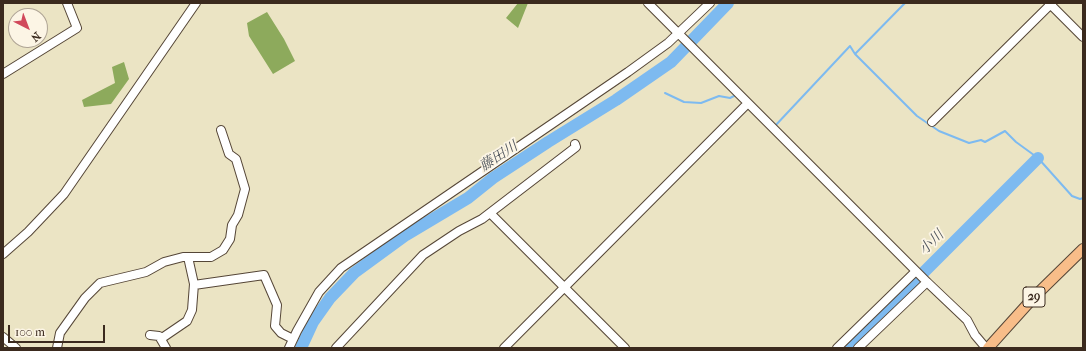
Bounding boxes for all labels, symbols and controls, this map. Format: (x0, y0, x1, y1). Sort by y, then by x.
north arrow (8, 8, 48, 48)
text: N (28, 29, 43, 44)
water label: 藤田川 (477, 139, 521, 175)
water label: 小川 (916, 227, 948, 259)
road number: 29 (1023, 287, 1045, 307)
scale bar (10, 317, 107, 343)
text: 100 m (15, 325, 45, 339)

